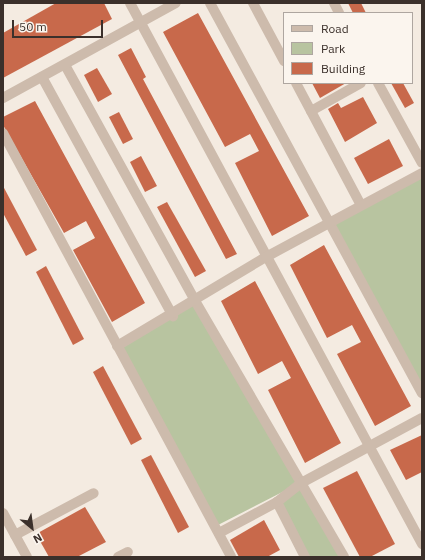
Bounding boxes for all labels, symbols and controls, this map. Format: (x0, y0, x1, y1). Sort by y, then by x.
scale bar (14, 12, 105, 38)
legend (283, 12, 413, 84)
text: 50 m (19, 19, 47, 34)
text: Road (321, 21, 349, 36)
text: Park (321, 41, 345, 56)
text: Building (321, 61, 365, 76)
north arrow (12, 508, 52, 548)
text: N (31, 530, 45, 547)

